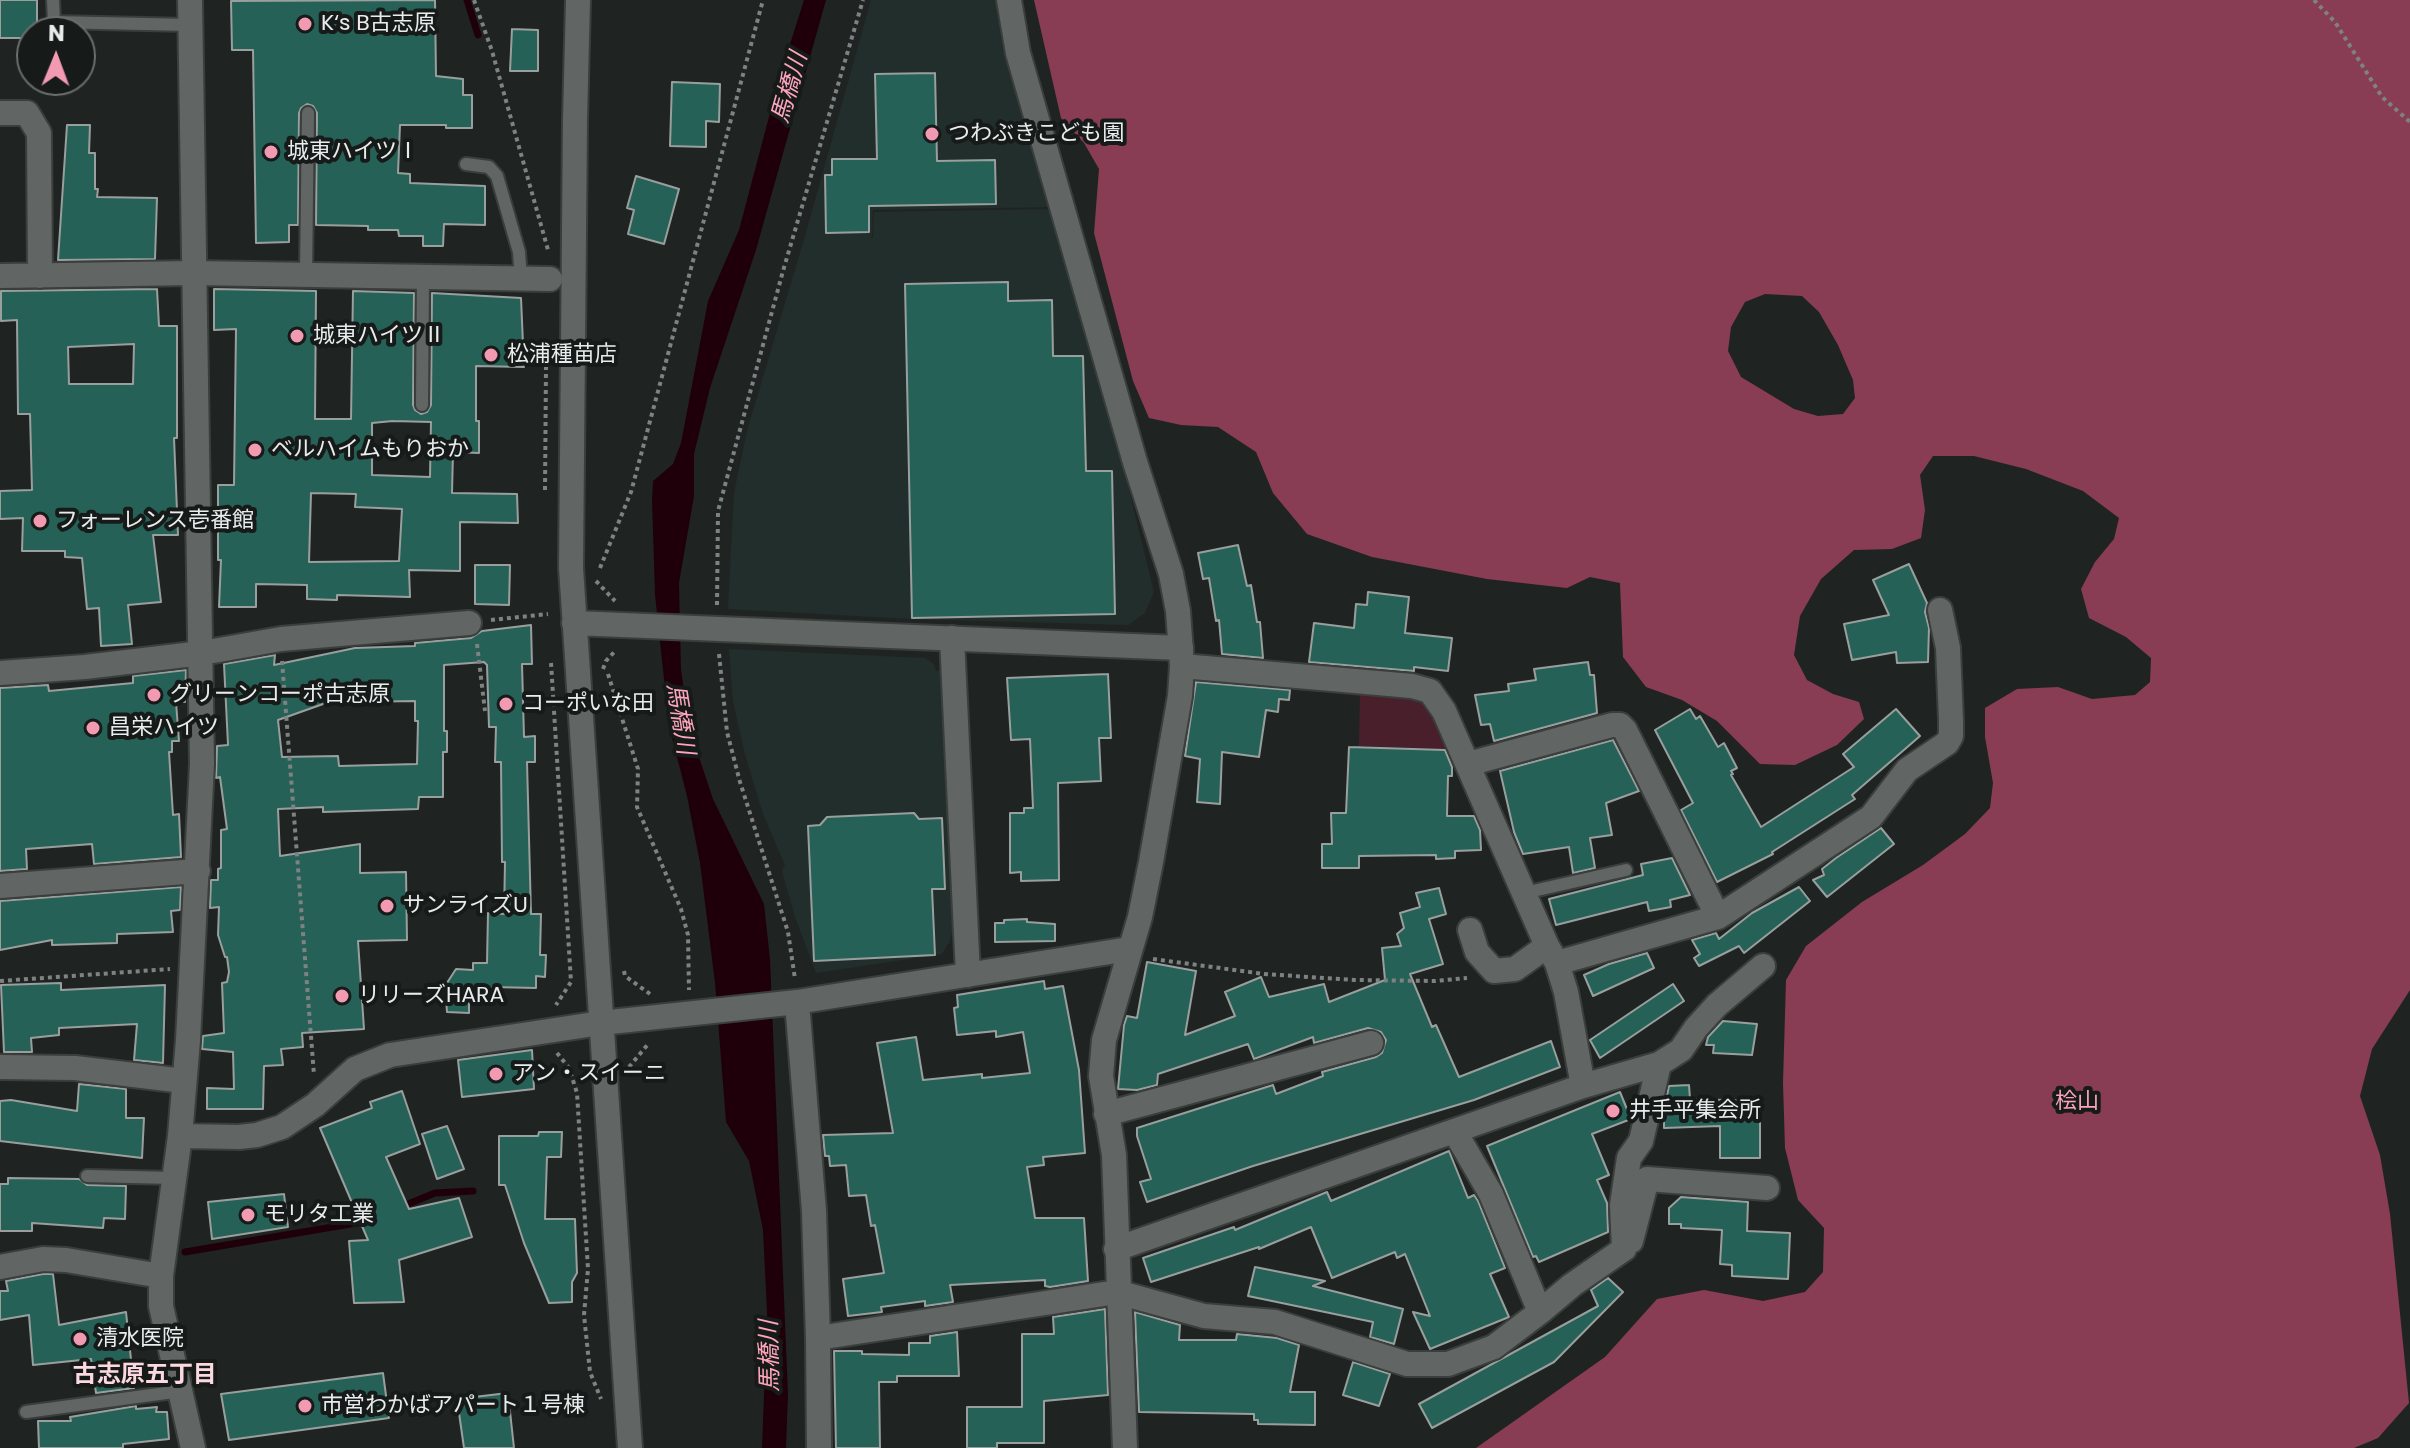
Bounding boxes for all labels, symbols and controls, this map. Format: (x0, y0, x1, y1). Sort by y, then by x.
place label: K‘s B古志原 (321, 11, 436, 37)
marker: K‘s B古志原 (296, 15, 314, 33)
north arrow (16, 16, 96, 96)
text: N (48, 18, 65, 49)
water label: 馬橋川 (767, 49, 815, 127)
place label: つわぶきこども園 (948, 121, 1124, 147)
marker: つわぶきこども園 (923, 125, 941, 143)
place label: 城東ハイツⅠ (287, 139, 419, 165)
marker: 城東ハイツⅠ (262, 143, 280, 161)
place label: 城東ハイツⅡ (313, 323, 445, 349)
marker: 城東ハイツⅡ (288, 327, 306, 345)
place label: 松浦種苗店 (507, 342, 617, 368)
marker: 松浦種苗店 (482, 346, 500, 364)
place label: ベルハイムもりおか (271, 437, 469, 463)
marker: ベルハイムもりおか (246, 441, 264, 459)
place label: フォーレンス壱番館 (56, 508, 254, 534)
marker: フォーレンス壱番館 (31, 512, 49, 530)
water label: 馬橋川 (659, 681, 699, 757)
place label: グリーンコーポ古志原 (170, 682, 390, 708)
marker: グリーンコーポ古志原 (145, 686, 163, 704)
place label: コーポいな田 (522, 691, 654, 717)
marker: コーポいな田 (497, 695, 515, 713)
place label: 昌栄ハイツ (109, 715, 219, 741)
marker: 昌栄ハイツ (84, 719, 102, 737)
place label: サンライズU (403, 893, 528, 919)
marker: サンライズU (378, 897, 396, 915)
place label: リリーズHARA (358, 983, 504, 1009)
marker: リリーズHARA (333, 987, 351, 1005)
place label: アン・スイーニ (512, 1061, 666, 1087)
marker: アン・スイーニ (487, 1065, 505, 1083)
park label: 桧山 (2055, 1089, 2099, 1115)
place label: 井手平集会所 (1629, 1098, 1761, 1124)
marker: 井手平集会所 (1604, 1102, 1622, 1120)
place label: モリタ工業 (264, 1202, 374, 1228)
marker: モリタ工業 (239, 1206, 257, 1224)
water label: 馬橋川 (756, 1320, 786, 1392)
place label: 清水医院 (96, 1326, 184, 1352)
marker: 清水医院 (71, 1330, 89, 1348)
district label: 古志原五丁目 (73, 1362, 217, 1390)
place label: 市営わかばアパート１号棟 (321, 1393, 585, 1419)
marker: 市営わかばアパート１号棟 (296, 1397, 314, 1415)

